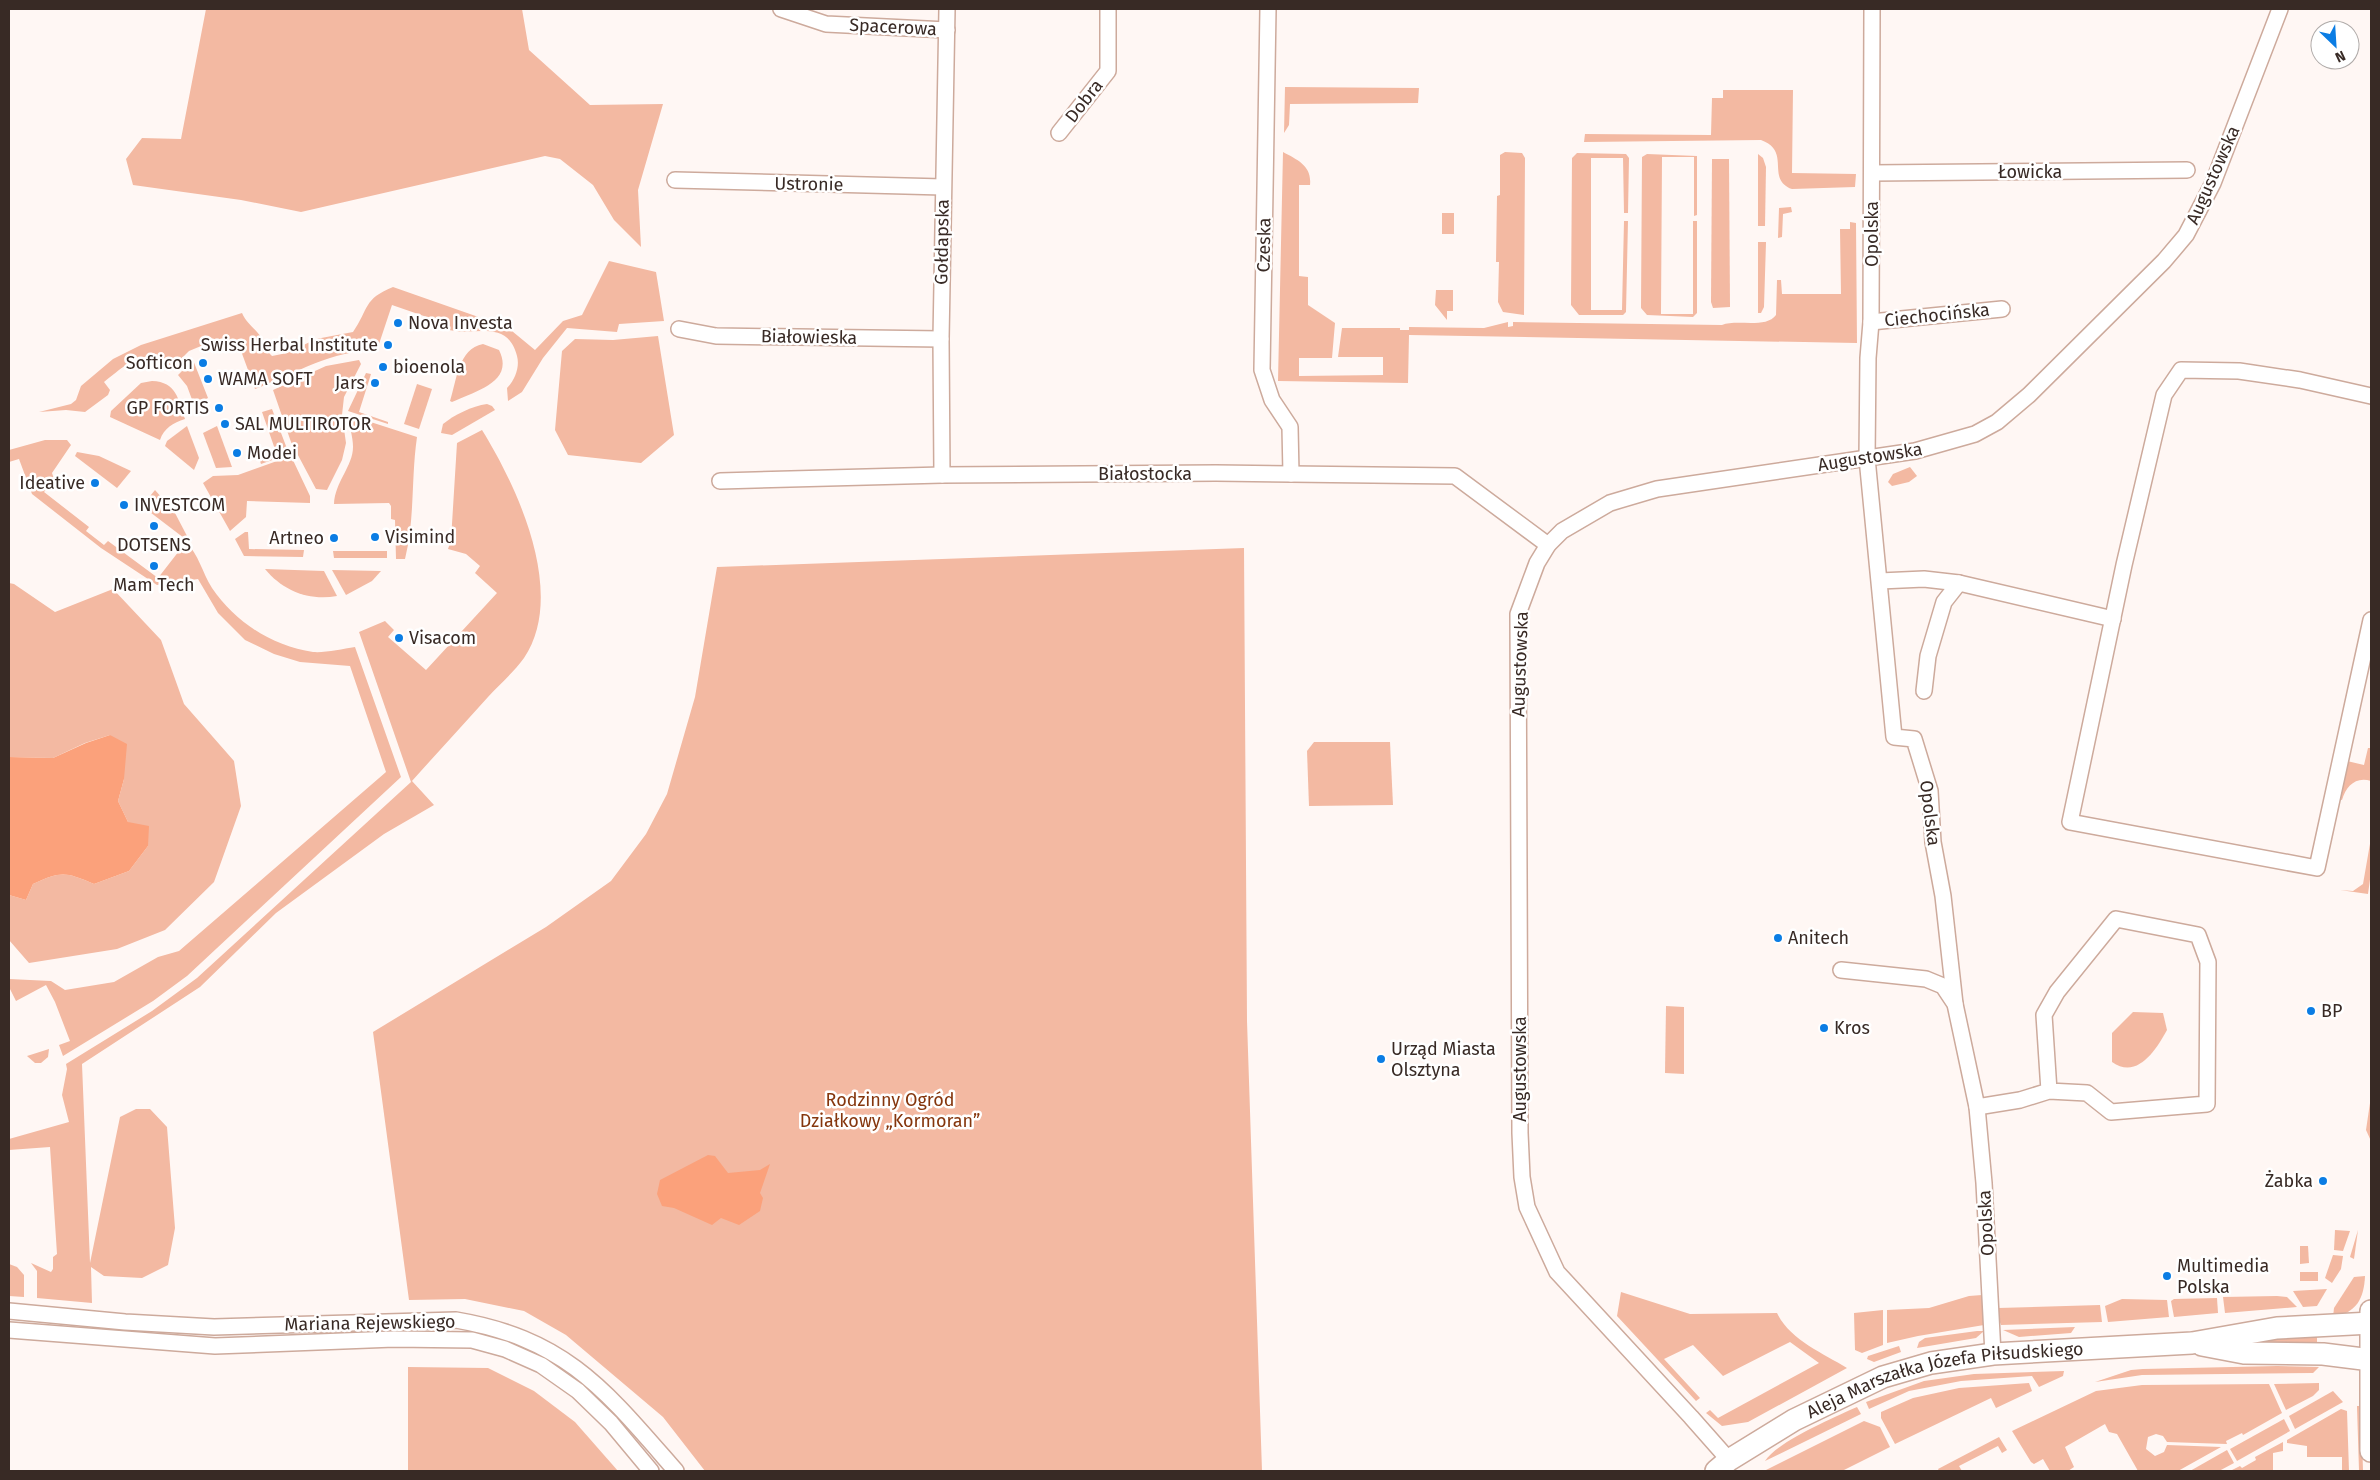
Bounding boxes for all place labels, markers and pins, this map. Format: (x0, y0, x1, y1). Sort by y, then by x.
place label: Nova Investa (408, 312, 513, 334)
marker: Nova Investa (392, 317, 404, 329)
place label: Swiss Herbal Institute (201, 334, 378, 356)
marker: Swiss Herbal Institute (382, 339, 394, 351)
place label: Softicon (126, 352, 193, 374)
place label: bioenola (393, 356, 465, 378)
marker: Softicon (197, 357, 209, 369)
marker: bioenola (377, 361, 389, 373)
place label: WAMA SOFT (218, 368, 313, 390)
place label: Jars (335, 372, 365, 394)
marker: WAMA SOFT (202, 373, 214, 385)
marker: Jars (369, 377, 381, 389)
place label: GP FORTIS (126, 397, 209, 419)
marker: GP FORTIS (213, 402, 225, 414)
place label: SAL MULTIROTOR (235, 413, 371, 435)
marker: SAL MULTIROTOR (219, 418, 231, 430)
place label: Modei (247, 442, 297, 464)
marker: Modei (231, 447, 243, 459)
place label: Ideative (19, 472, 85, 494)
marker: Ideative (89, 477, 101, 489)
place label: INVESTCOM (134, 494, 225, 516)
marker: INVESTCOM (118, 499, 130, 511)
marker: DOTSENS (148, 520, 160, 532)
place label: Visimind (385, 526, 455, 548)
place label: Artneo (269, 527, 324, 549)
marker: Visimind (369, 531, 381, 543)
marker: Artneo (328, 532, 340, 544)
place label: DOTSENS (117, 534, 191, 556)
marker: Mam Tech (148, 560, 160, 572)
place label: Mam Tech (113, 574, 195, 596)
place label: Visacom (409, 627, 476, 649)
marker: Visacom (393, 632, 405, 644)
place label: Anitech (1788, 927, 1849, 949)
marker: Anitech (1772, 932, 1784, 944)
place label: BP (2321, 1000, 2342, 1022)
marker: BP (2305, 1005, 2317, 1017)
place label: Kros (1834, 1017, 1870, 1039)
marker: Kros (1818, 1022, 1830, 1034)
place label: Urząd Miasta Olsztyna (1391, 1038, 1496, 1081)
marker: Urząd Miasta Olsztyna (1375, 1053, 1387, 1065)
place label: Żabka (2265, 1170, 2313, 1192)
marker: Żabka (2317, 1175, 2329, 1187)
place label: Multimedia Polska (2177, 1255, 2269, 1298)
marker: Multimedia Polska (2161, 1270, 2173, 1282)

